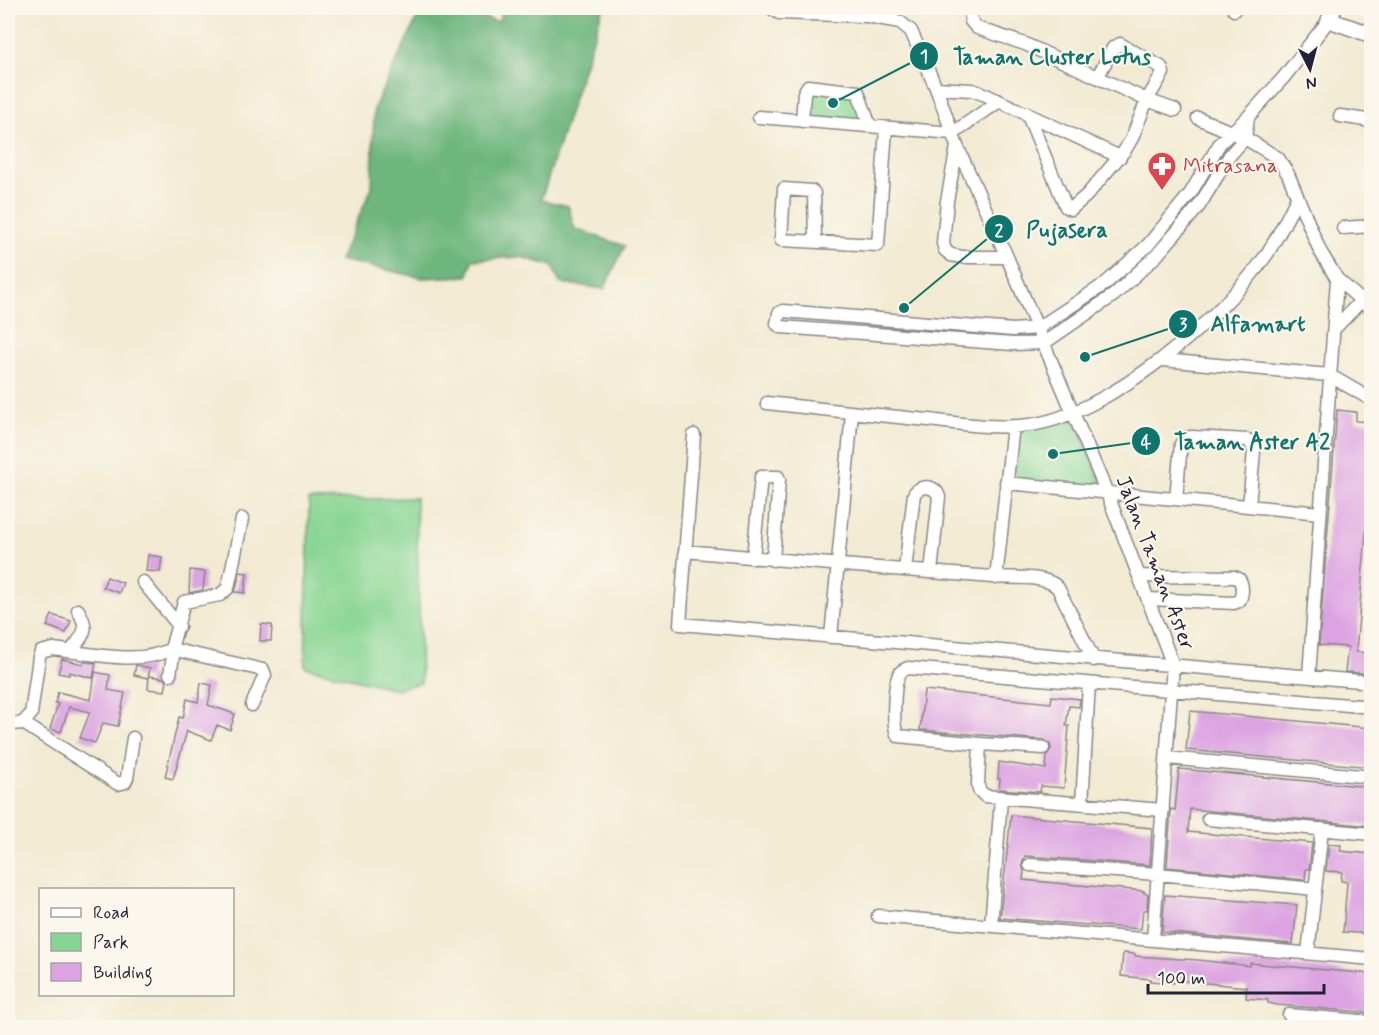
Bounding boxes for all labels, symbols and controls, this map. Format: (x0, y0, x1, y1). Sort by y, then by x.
callout: Taman Cluster Lotus (909, 36, 1164, 76)
north arrow (1280, 39, 1340, 99)
text: Taman Cluster Lotus (953, 44, 1151, 72)
text: 1 (920, 45, 928, 69)
text: N (1305, 71, 1318, 93)
pharmacy icon: Mitrasana (1146, 150, 1178, 192)
place label: Mitrasana (1183, 152, 1278, 180)
callout: Pujasera (984, 209, 1120, 249)
text: Pujasera (1026, 217, 1108, 246)
text: 2 (995, 219, 1004, 243)
callout: Alfamart (1168, 304, 1317, 344)
text: Alfamart (1211, 311, 1305, 339)
text: 3 (1179, 313, 1188, 337)
callout: Taman Aster A2 (1131, 421, 1342, 461)
text: Taman Aster A2 (1174, 429, 1330, 457)
text: 4 (1141, 431, 1152, 455)
street label: Jalan Taman Aster (1109, 472, 1201, 655)
legend (39, 888, 234, 996)
text: Road (93, 901, 129, 925)
text: Park (93, 931, 129, 955)
scale bar (1148, 957, 1324, 995)
text: Building (93, 961, 153, 987)
text: 100 m (1157, 967, 1205, 991)

